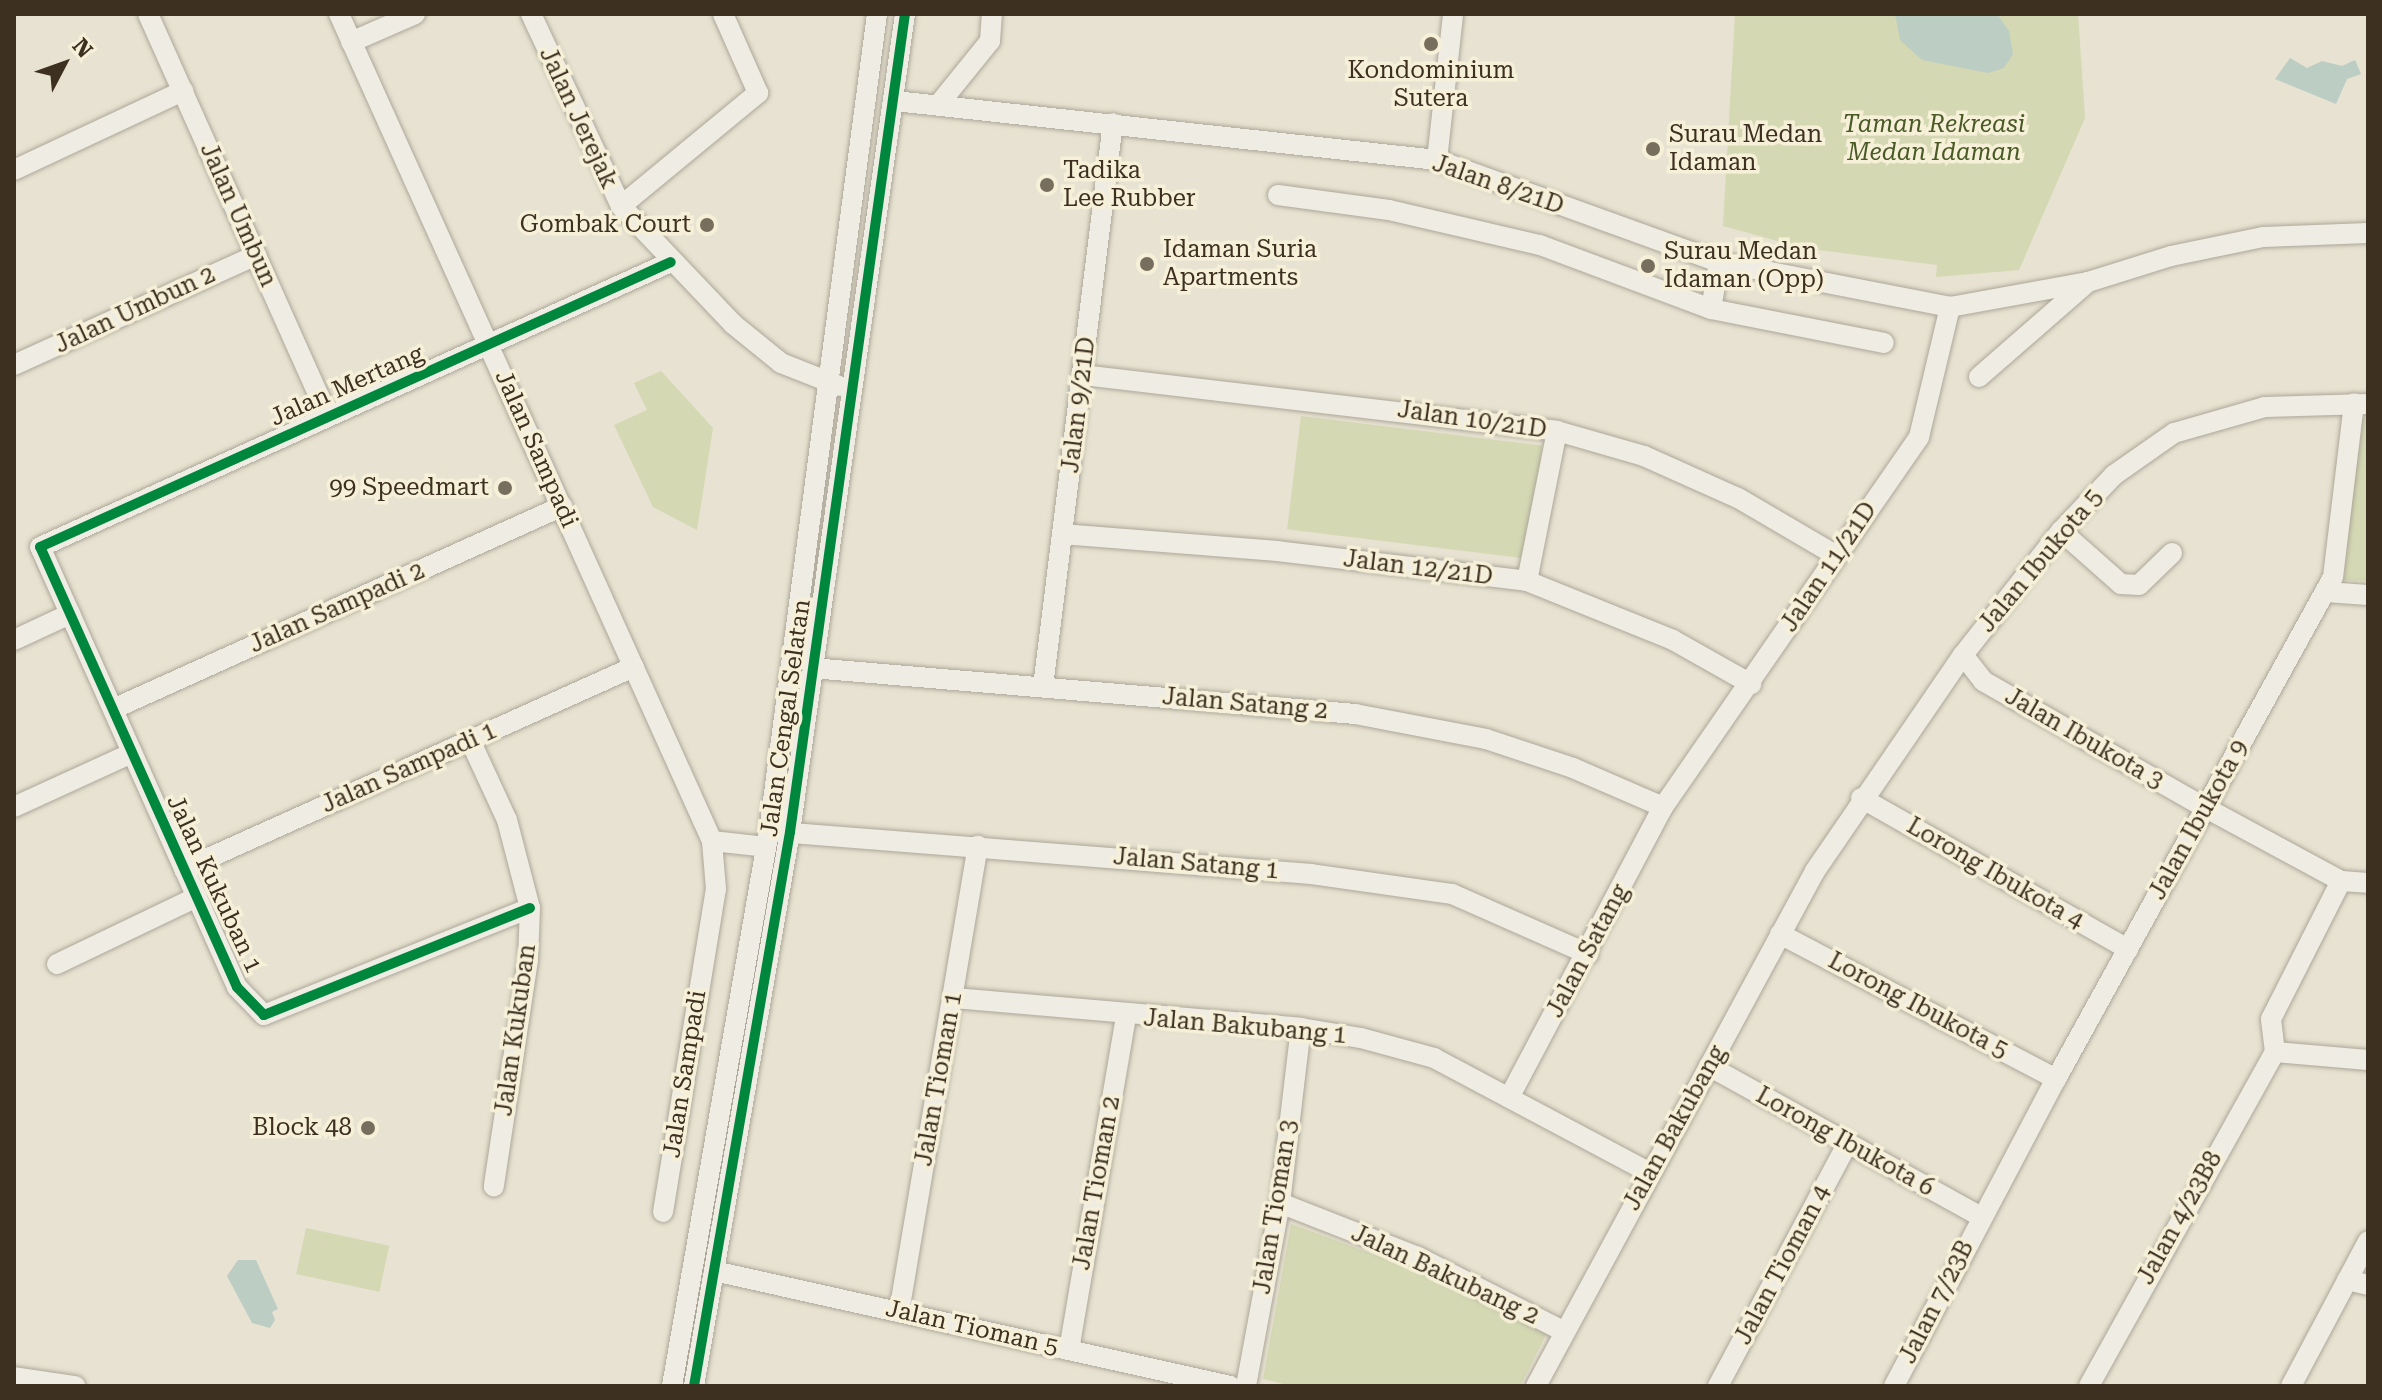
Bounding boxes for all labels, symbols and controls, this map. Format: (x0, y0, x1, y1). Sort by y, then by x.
north arrow (24, 24, 104, 104)
text: N (67, 33, 97, 63)
marker: Kondominium Sutera (1422, 35, 1440, 53)
street label: Jalan Jerejak (533, 43, 623, 193)
place label: Kondominium Sutera (1348, 57, 1514, 113)
park label: Taman Rekreasi Medan Idaman (1843, 111, 2025, 167)
place label: Surau Medan Idaman (1669, 121, 1822, 177)
street label: Jalan Umbun (193, 139, 283, 291)
marker: Surau Medan Idaman (1644, 140, 1662, 158)
street label: Jalan 8/21D (1429, 149, 1567, 221)
place label: Tadika Lee Rubber (1063, 157, 1196, 213)
marker: Tadika Lee Rubber (1038, 176, 1056, 194)
place label: Gombak Court (520, 211, 691, 239)
marker: Gombak Court (698, 216, 716, 234)
place label: Idaman Suria Apartments (1163, 236, 1317, 292)
place label: Surau Medan Idaman (Opp) (1664, 238, 1824, 294)
marker: Idaman Suria Apartments (1138, 255, 1156, 273)
marker: Surau Medan Idaman (Opp) (1639, 257, 1657, 275)
street label: Jalan Umbun 2 (50, 260, 220, 360)
street label: Jalan 9/21D (1056, 335, 1102, 475)
street label: Jalan Mertang (266, 339, 428, 433)
street label: Jalan Sampadi (488, 366, 584, 532)
street label: Jalan 10/21D (1396, 395, 1548, 445)
place label: 99 Speedmart (329, 474, 489, 502)
marker: 99 Speedmart (496, 479, 514, 497)
street label: Jalan Ibukota 5 (1973, 484, 2109, 638)
street label: Jalan 11/21D (1775, 497, 1883, 637)
street label: Jalan 12/21D (1342, 545, 1494, 591)
street label: Jalan Sampadi 2 (245, 556, 429, 660)
street label: Jalan Cengal Selatan (755, 597, 817, 839)
street label: Jalan Satang 2 (1161, 682, 1329, 726)
street label: Jalan Ibukota 3 (2000, 682, 2168, 796)
street label: Jalan Sampadi 1 (317, 716, 501, 820)
street label: Jalan Ibukota 9 (2143, 735, 2255, 905)
street label: Jalan Kukuban 1 (160, 791, 268, 977)
street label: Lorong Ibukota 4 (1902, 812, 2088, 936)
street label: Jalan Satang 1 (1112, 842, 1280, 886)
street label: Jalan Satang (1541, 879, 1635, 1023)
street label: Jalan Kukuban (490, 942, 542, 1118)
street label: Lorong Ibukota 5 (1823, 947, 2013, 1065)
street label: Jalan Sampadi (658, 988, 712, 1160)
street label: Jalan Tioman 1 (910, 990, 968, 1168)
street label: Jalan Bakubang 1 (1142, 1004, 1348, 1050)
street label: Jalan Bakubang (1618, 1040, 1732, 1216)
street label: Lorong Ibukota 6 (1751, 1081, 1939, 1203)
street label: Jalan Tioman 2 (1068, 1094, 1126, 1272)
place label: Block 48 (252, 1114, 352, 1142)
street label: Jalan Tioman 3 (1248, 1118, 1304, 1296)
marker: Block 48 (359, 1119, 377, 1137)
street label: Jalan 4/23B8 (2132, 1146, 2228, 1290)
street label: Jalan Tioman 4 (1729, 1180, 1837, 1350)
street label: Jalan Bakubang 2 (1347, 1219, 1543, 1331)
street label: Jalan 7/23B (1894, 1236, 1980, 1368)
street label: Jalan Tioman 5 (883, 1294, 1061, 1362)

